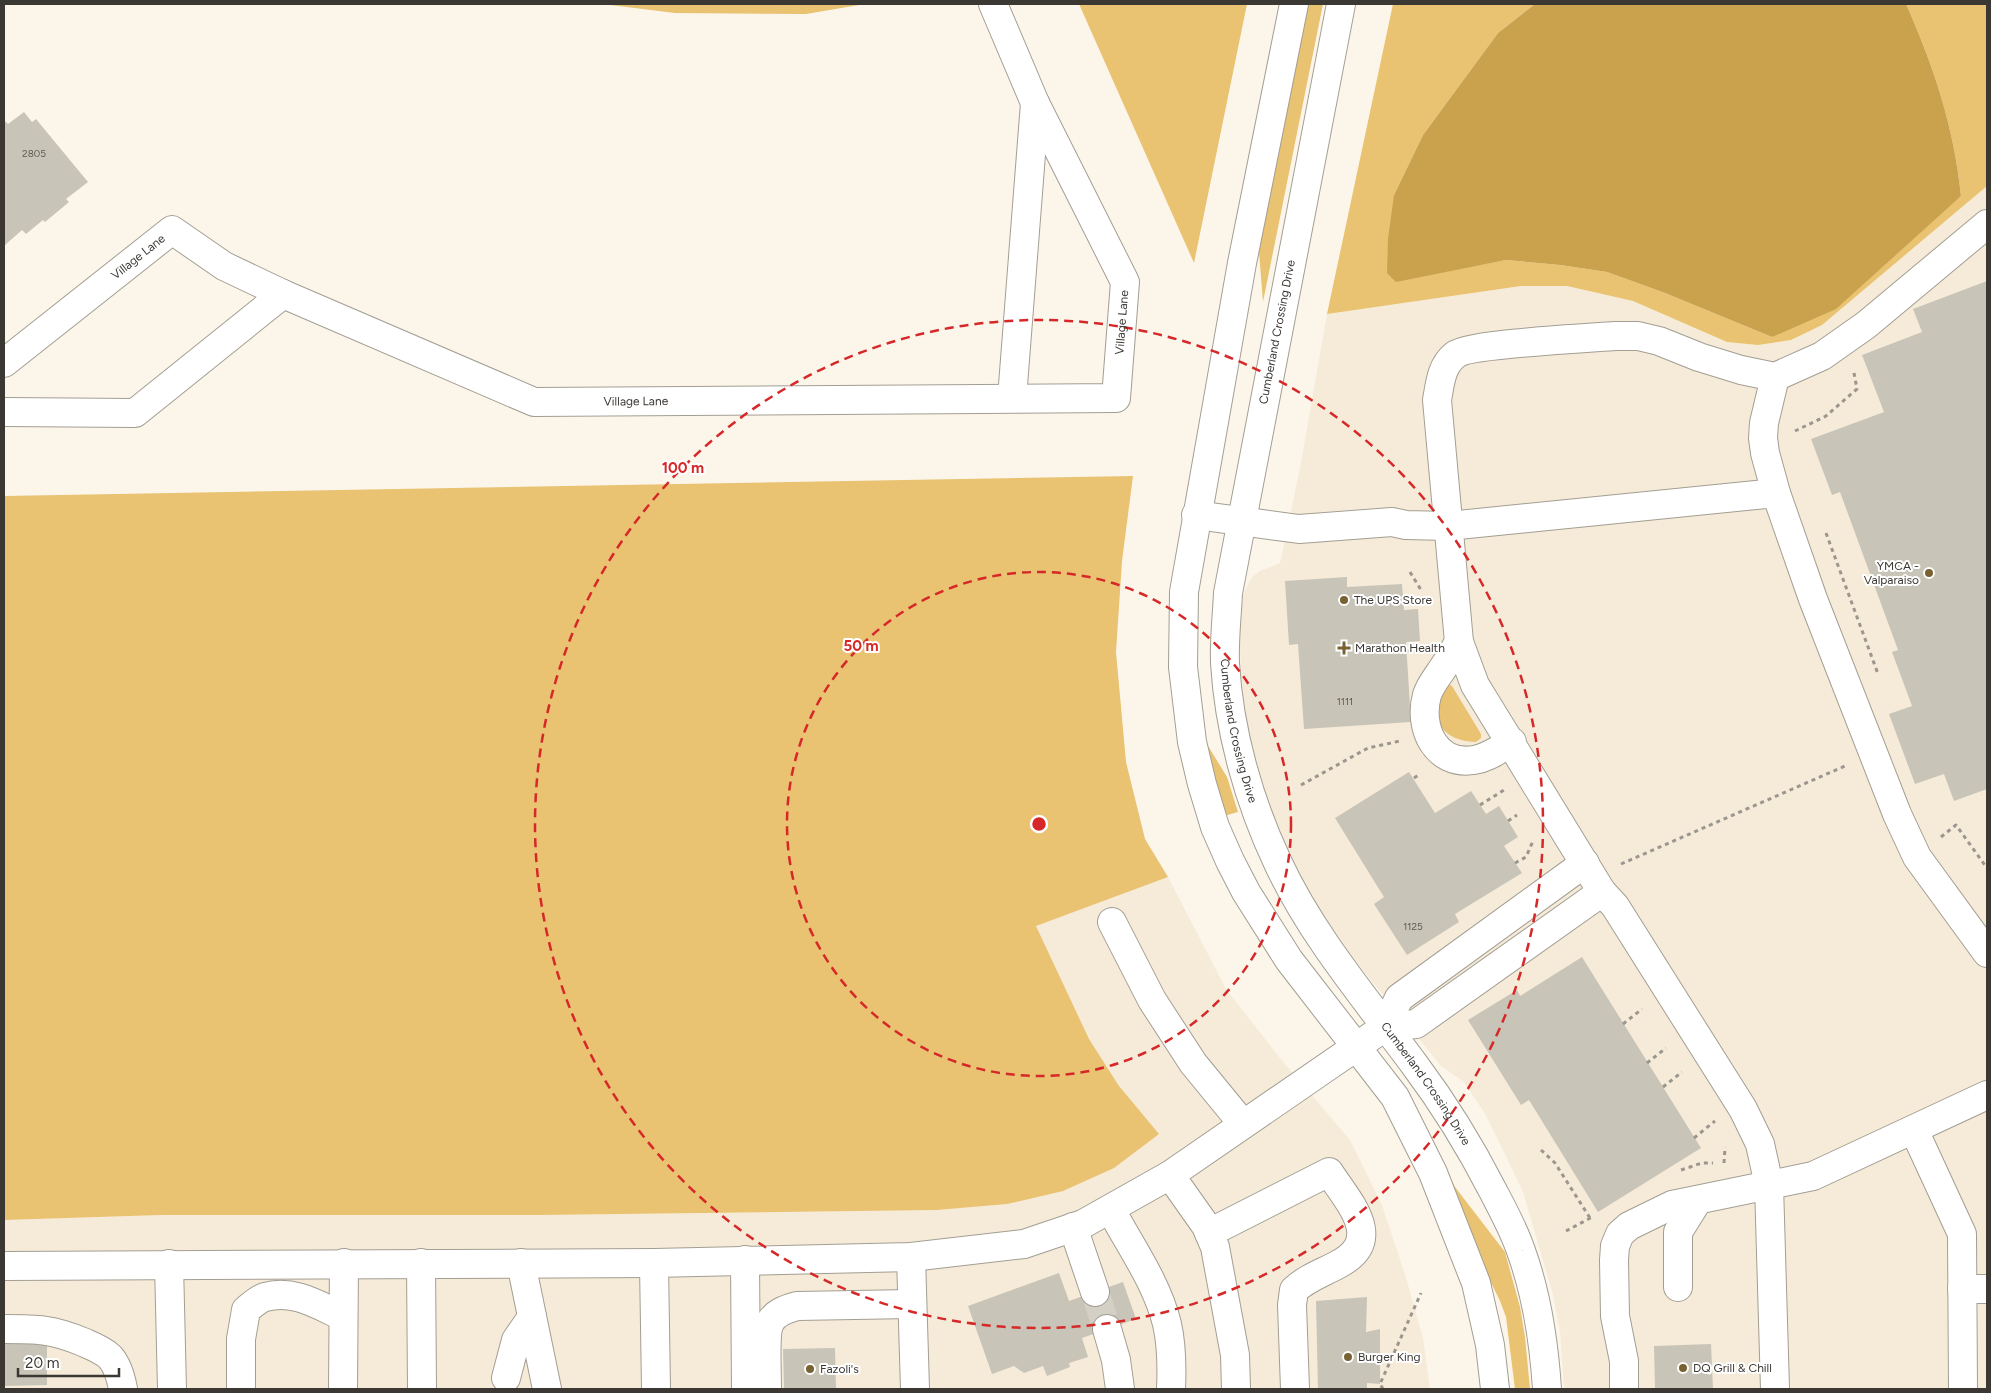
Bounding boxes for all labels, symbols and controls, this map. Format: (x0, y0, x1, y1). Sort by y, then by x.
house number: 2805 (22, 147, 46, 160)
street label: Village Lane (108, 231, 168, 282)
street label: Cumberland Crossing Drive (1256, 258, 1298, 405)
street label: Village Lane (1112, 289, 1131, 355)
street label: Village Lane (603, 394, 669, 409)
text: 100 m (662, 459, 704, 477)
place label: YMCA - Valparaiso (1864, 559, 1919, 587)
marker: YMCA - Valparaiso (1923, 567, 1935, 579)
place label: The UPS Store (1354, 593, 1432, 607)
marker: The UPS Store (1338, 594, 1350, 606)
text: 50 m (843, 637, 879, 655)
marker: Marathon Health (1337, 641, 1351, 655)
place label: Marathon Health (1355, 641, 1445, 655)
street label: Cumberland Crossing Drive (1218, 658, 1260, 805)
house number: 1111 (1337, 695, 1353, 708)
centre of rings (1030, 815, 1048, 833)
house number: 1125 (1403, 920, 1423, 933)
street label: Cumberland Crossing Drive (1378, 1019, 1474, 1148)
scale bar (18, 1346, 119, 1378)
place label: Burger King (1358, 1350, 1421, 1364)
marker: Burger King (1342, 1351, 1354, 1363)
text: 20 m (25, 1354, 59, 1372)
place label: DQ Grill & Chill (1693, 1361, 1772, 1375)
place label: Fazoli's (820, 1362, 859, 1376)
marker: DQ Grill & Chill (1677, 1362, 1689, 1374)
marker: Fazoli's (804, 1363, 816, 1375)

